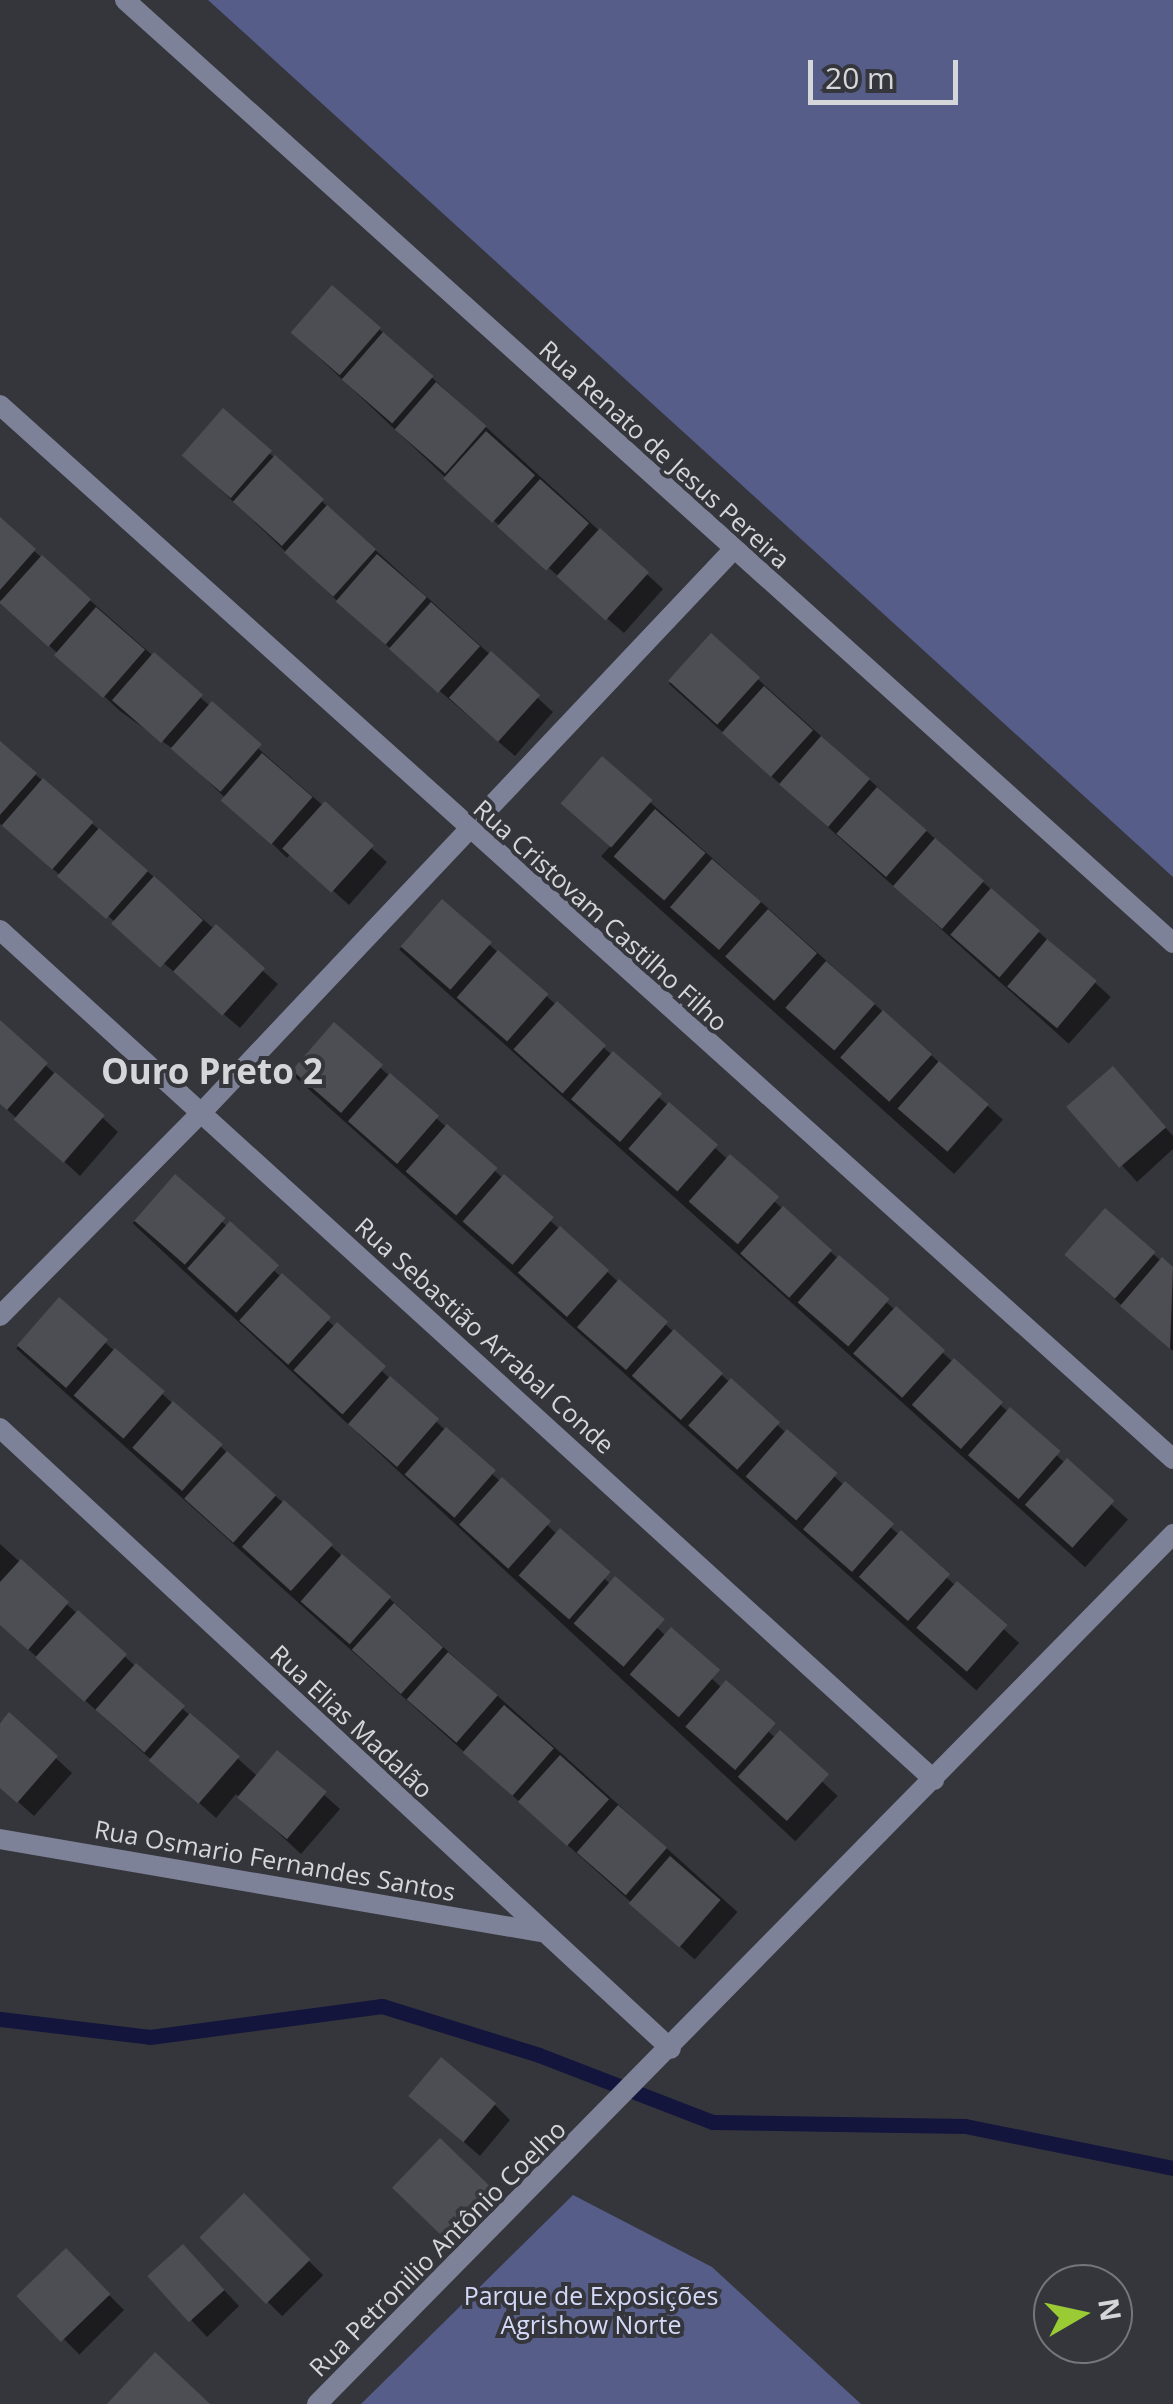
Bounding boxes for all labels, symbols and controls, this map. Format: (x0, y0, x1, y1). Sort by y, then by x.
scale bar (813, 40, 963, 102)
text: 20 m (825, 57, 895, 98)
street label: Rua Renato de Jesus Pereira (534, 334, 796, 574)
street label: Rua Cristovam Castilho Filho (468, 793, 734, 1037)
district label: Ouro Preto 2 (101, 1050, 323, 1092)
street label: Rua Sebastião Arrabal Conde (349, 1211, 621, 1459)
street label: Rua Elias Madalão (265, 1638, 439, 1804)
street label: Rua Osmario Fernandes Santos (92, 1813, 458, 1907)
street label: Rua Petronilio Antônio Coelho (303, 2114, 571, 2382)
north arrow (1033, 2264, 1133, 2364)
park label: Parque de Exposições Agrishow Norte (464, 2281, 718, 2340)
text: N (1090, 2295, 1131, 2324)

